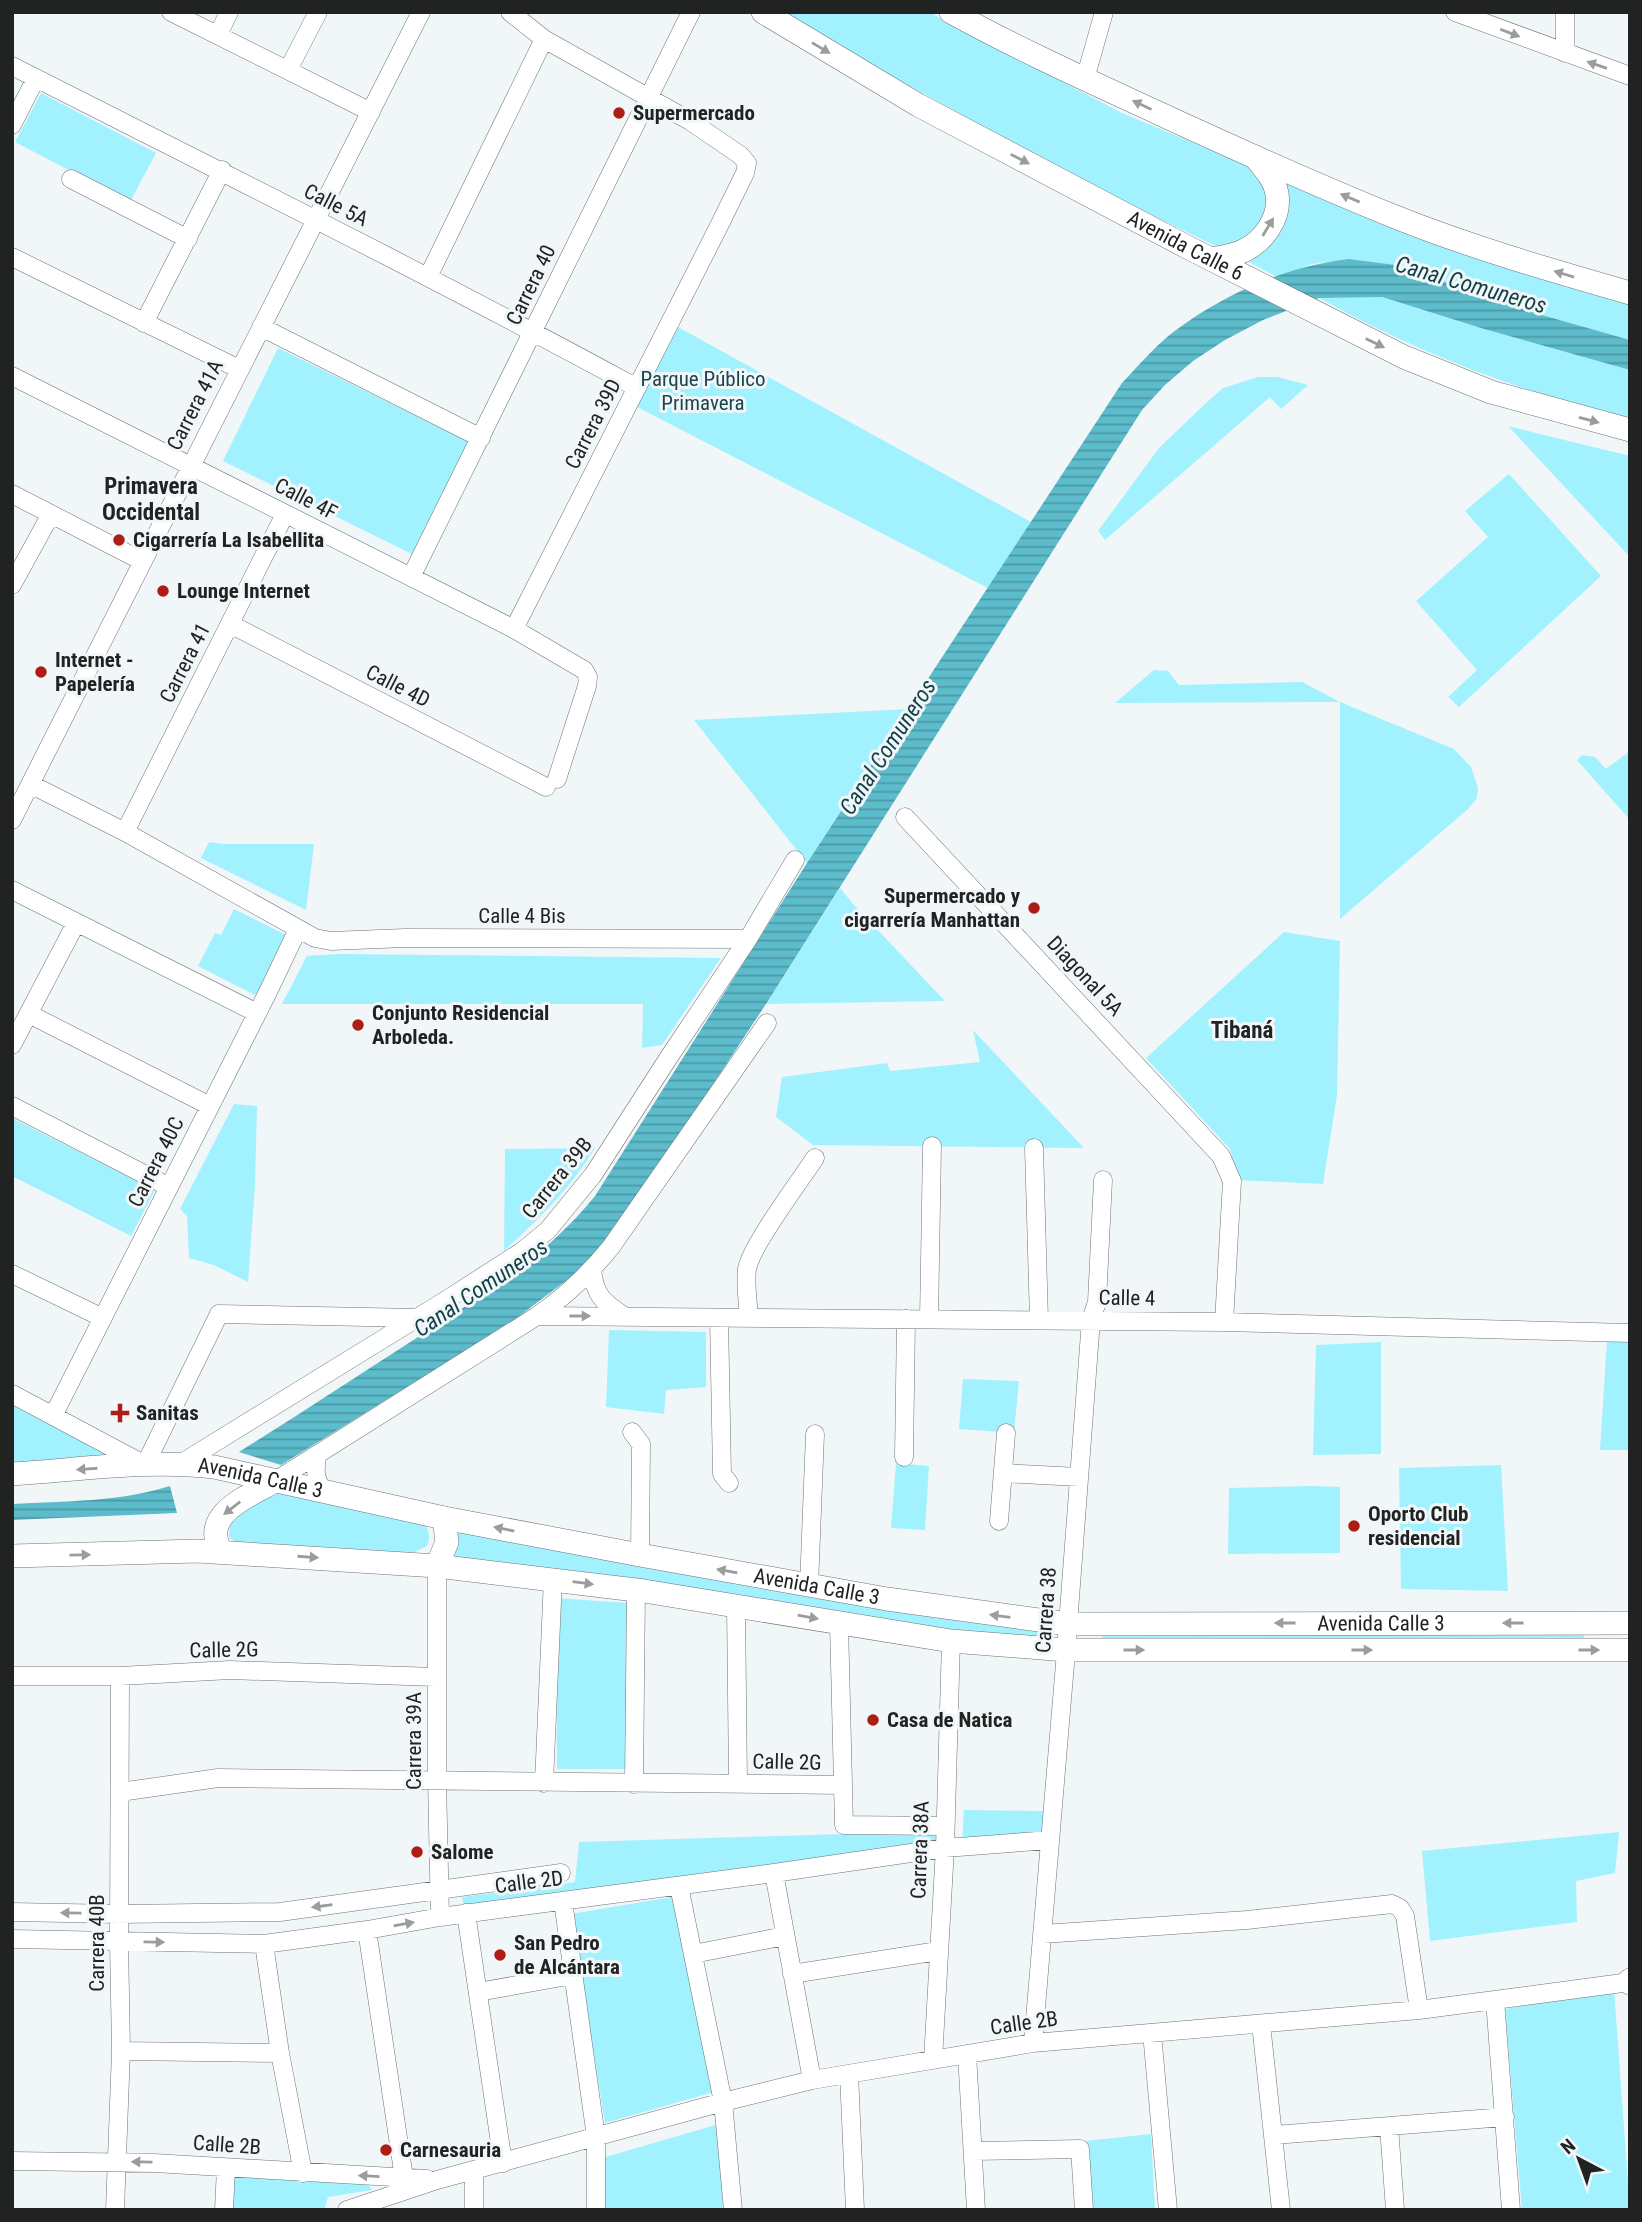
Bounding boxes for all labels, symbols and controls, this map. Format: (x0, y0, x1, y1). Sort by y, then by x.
one-way arrow (1499, 28, 1520, 39)
one-way arrow (811, 42, 830, 55)
one-way arrow (1587, 59, 1608, 70)
one-way arrow (1132, 100, 1152, 111)
place label: Supermercado (633, 101, 755, 125)
marker: Supermercado (611, 105, 627, 121)
one-way arrow (1010, 153, 1030, 165)
street label: Calle 5A (300, 179, 372, 231)
one-way arrow (1340, 192, 1360, 204)
street label: Avenida Calle 6 (1123, 206, 1247, 286)
one-way arrow (1262, 218, 1274, 237)
street label: Carrera 40 (501, 241, 561, 329)
water label: Canal Comuneros (1392, 251, 1550, 319)
one-way arrow (1554, 268, 1575, 278)
one-way arrow (1365, 337, 1385, 348)
street label: Carrera 41A (162, 356, 228, 454)
park label: Parque Público Primavera (640, 367, 766, 415)
street label: Carrera 39D (560, 375, 626, 473)
one-way arrow (1578, 415, 1600, 426)
district label: Primavera Occidental (102, 473, 200, 526)
street label: Calle 4F (271, 473, 341, 525)
place label: Cigarrería La Isabellita (133, 528, 324, 552)
marker: Cigarrería La Isabellita (111, 532, 127, 548)
place label: Lounge Internet (177, 579, 310, 603)
marker: Lounge Internet (155, 583, 171, 599)
street label: Carrera 41 (155, 619, 215, 707)
place label: Internet - Papelería (55, 648, 135, 696)
street label: Calle 4D (362, 660, 434, 712)
marker: Internet - Papelería (33, 664, 49, 680)
water label: Canal Comuneros (834, 674, 942, 820)
place label: Supermercado y cigarrería Manhattan (844, 884, 1021, 932)
marker: Supermercado y cigarrería Manhattan (1026, 900, 1042, 916)
street label: Calle 4 Bis (478, 904, 566, 928)
street label: Diagonal 5A (1042, 931, 1128, 1021)
place label: Conjunto Residencial Arboleda. (372, 1001, 549, 1049)
marker: Conjunto Residencial Arboleda. (350, 1017, 366, 1033)
district label: Tibaná (1211, 1017, 1273, 1044)
street label: Carrera 40C (123, 1113, 189, 1211)
street label: Carrera 39B (517, 1133, 597, 1223)
water label: Canal Comuneros (409, 1233, 553, 1343)
street label: Calle 4 (1098, 1286, 1156, 1310)
one-way arrow (570, 1310, 592, 1322)
place label: Sanitas (136, 1401, 199, 1425)
marker: Sanitas (110, 1403, 130, 1423)
street label: Avenida Calle 3 (197, 1453, 325, 1503)
one-way arrow (76, 1464, 98, 1475)
one-way arrow (223, 1501, 241, 1516)
place label: Oporto Club residencial (1368, 1502, 1468, 1550)
marker: Oporto Club residencial (1346, 1518, 1362, 1534)
one-way arrow (493, 1524, 515, 1535)
one-way arrow (70, 1549, 92, 1561)
one-way arrow (297, 1552, 319, 1563)
street label: Avenida Calle 3 (752, 1564, 881, 1609)
one-way arrow (716, 1565, 738, 1576)
street label: Carrera 38 (1031, 1566, 1061, 1654)
one-way arrow (572, 1578, 594, 1589)
one-way arrow (989, 1610, 1011, 1621)
street label: Avenida Calle 3 (1317, 1611, 1445, 1636)
one-way arrow (797, 1612, 819, 1623)
one-way arrow (1274, 1617, 1296, 1629)
one-way arrow (1501, 1617, 1523, 1629)
street label: Calle 2G (189, 1637, 259, 1663)
one-way arrow (1124, 1644, 1146, 1656)
one-way arrow (1351, 1644, 1373, 1656)
one-way arrow (1579, 1644, 1601, 1656)
street label: Carrera 39A (402, 1692, 426, 1790)
place label: Casa de Natica (887, 1708, 1013, 1732)
marker: Casa de Natica (865, 1712, 881, 1728)
street label: Calle 2G (752, 1749, 822, 1775)
street label: Carrera 38A (906, 1801, 934, 1899)
place label: Salome (431, 1840, 494, 1864)
marker: Salome (409, 1844, 425, 1860)
street label: Calle 2D (493, 1866, 565, 1898)
street label: Carrera 40B (85, 1894, 109, 1992)
one-way arrow (311, 1901, 333, 1912)
one-way arrow (60, 1908, 82, 1919)
one-way arrow (394, 1918, 416, 1929)
place label: San Pedro de Alcántara (514, 1931, 620, 1979)
one-way arrow (143, 1936, 165, 1947)
marker: San Pedro de Alcántara (492, 1947, 508, 1963)
street label: Calle 2B (989, 2006, 1059, 2040)
north arrow (1544, 2124, 1614, 2194)
street label: Calle 2B (192, 2131, 262, 2159)
text: N (1556, 2134, 1580, 2159)
place label: Carnesauria (400, 2138, 501, 2162)
marker: Carnesauria (378, 2142, 394, 2158)
one-way arrow (131, 2157, 153, 2168)
one-way arrow (358, 2171, 380, 2182)

